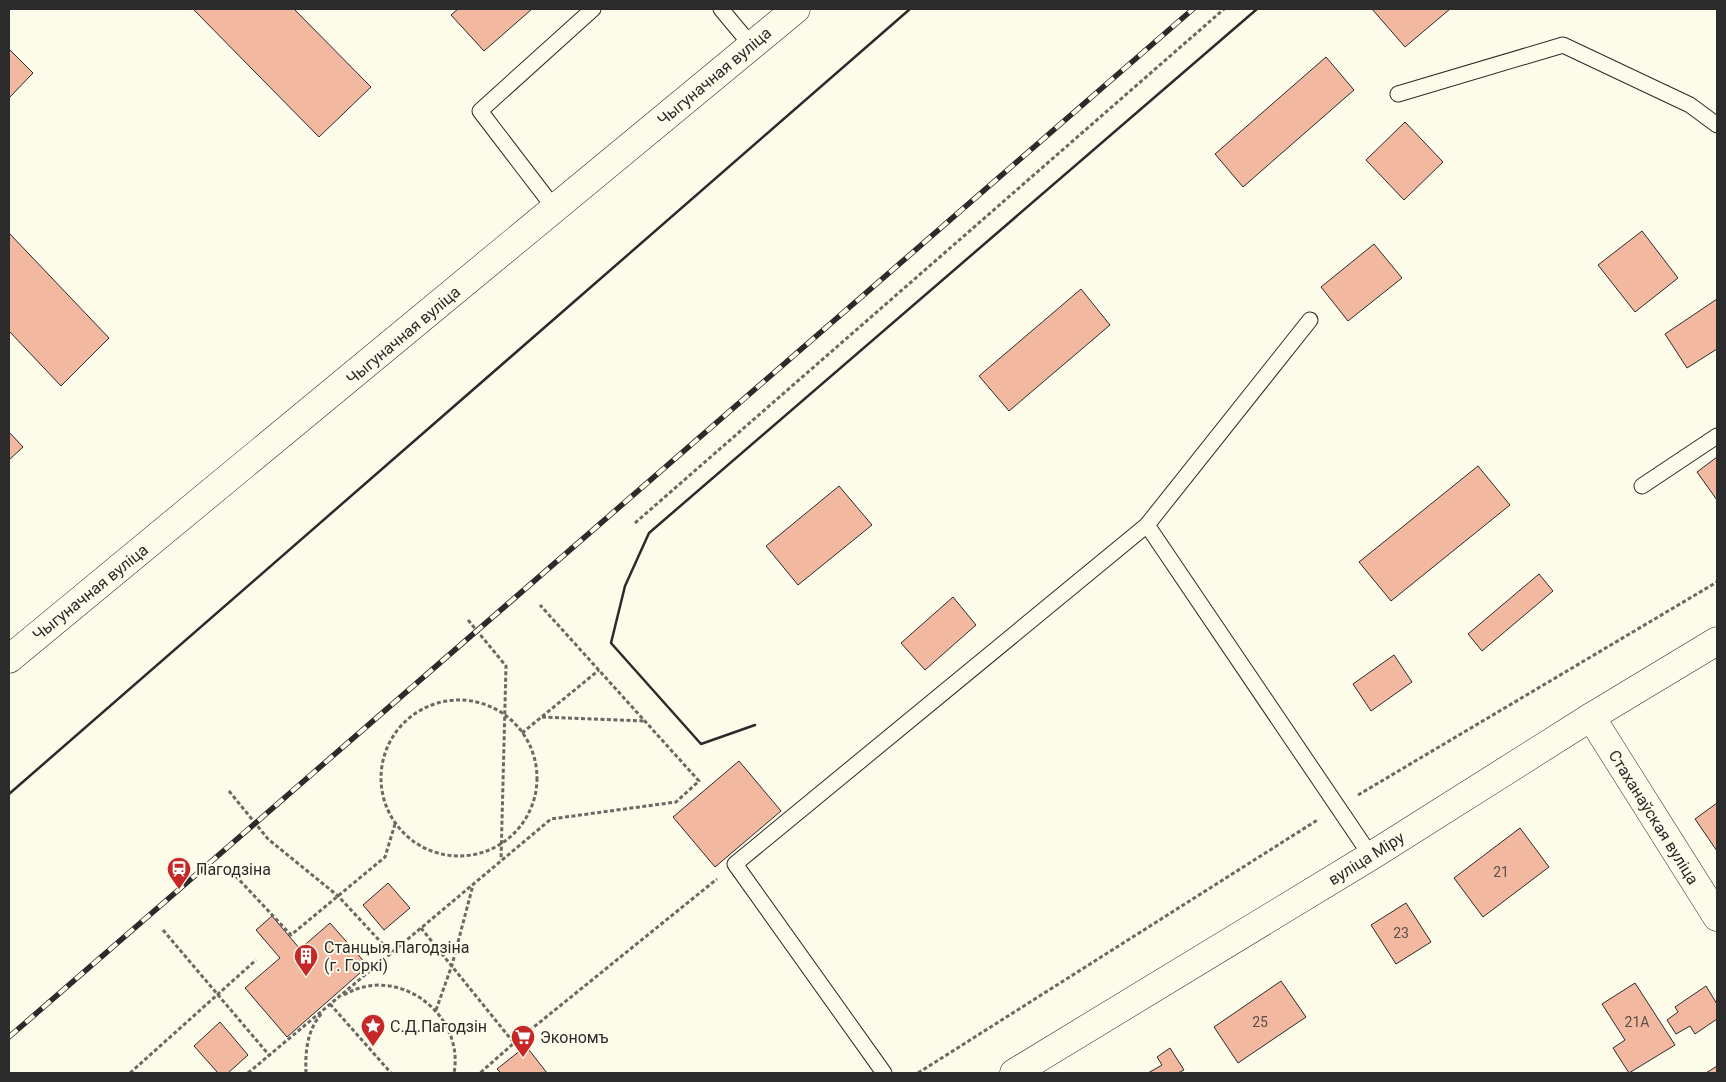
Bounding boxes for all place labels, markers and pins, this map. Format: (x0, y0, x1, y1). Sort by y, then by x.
station icon: Пагодзіна (166, 856, 192, 890)
place label: Пагодзіна (196, 860, 271, 879)
place label: Станцыя Пагодзіна (г. Горкі) (324, 938, 469, 975)
building icon: Станцыя Пагодзіна (г. Горкі) (293, 943, 319, 977)
place icon: С.Д.Пагодзін (360, 1013, 386, 1047)
place label: С.Д.Пагодзін (390, 1017, 487, 1036)
supermarket icon: Экономъ (510, 1024, 536, 1058)
place label: Экономъ (540, 1028, 609, 1047)

